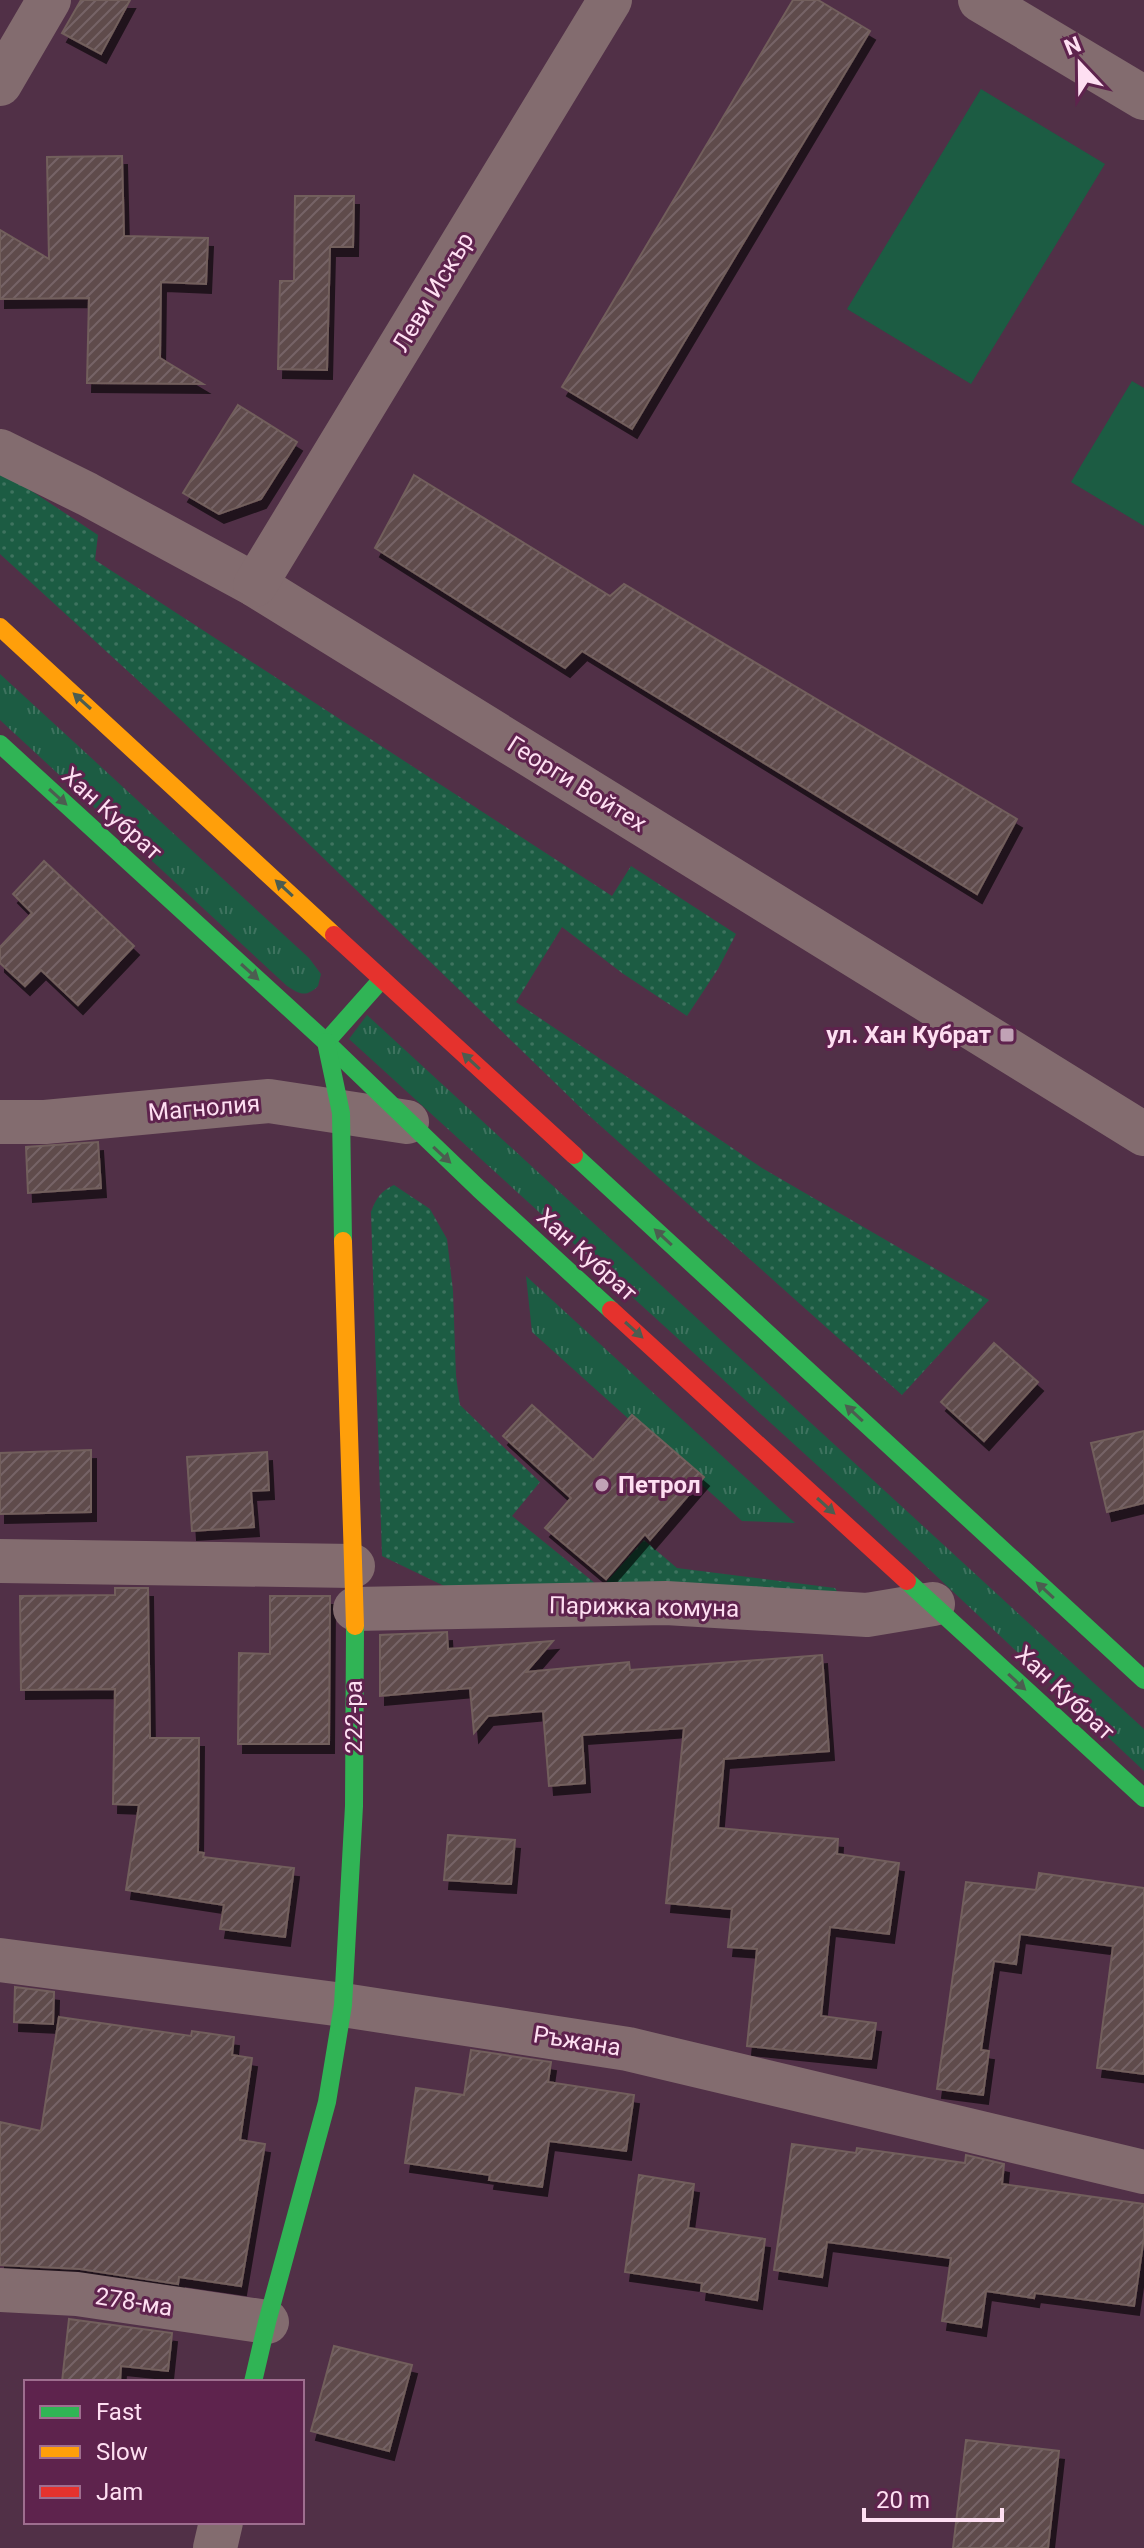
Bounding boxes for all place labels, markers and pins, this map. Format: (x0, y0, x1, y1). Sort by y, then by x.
place label: ул. Хан Кубрат (826, 1021, 991, 1049)
marker: ул. Хан Кубрат (998, 1026, 1016, 1044)
place label: Петрол (618, 1471, 701, 1499)
marker: Петрол (593, 1476, 611, 1494)

